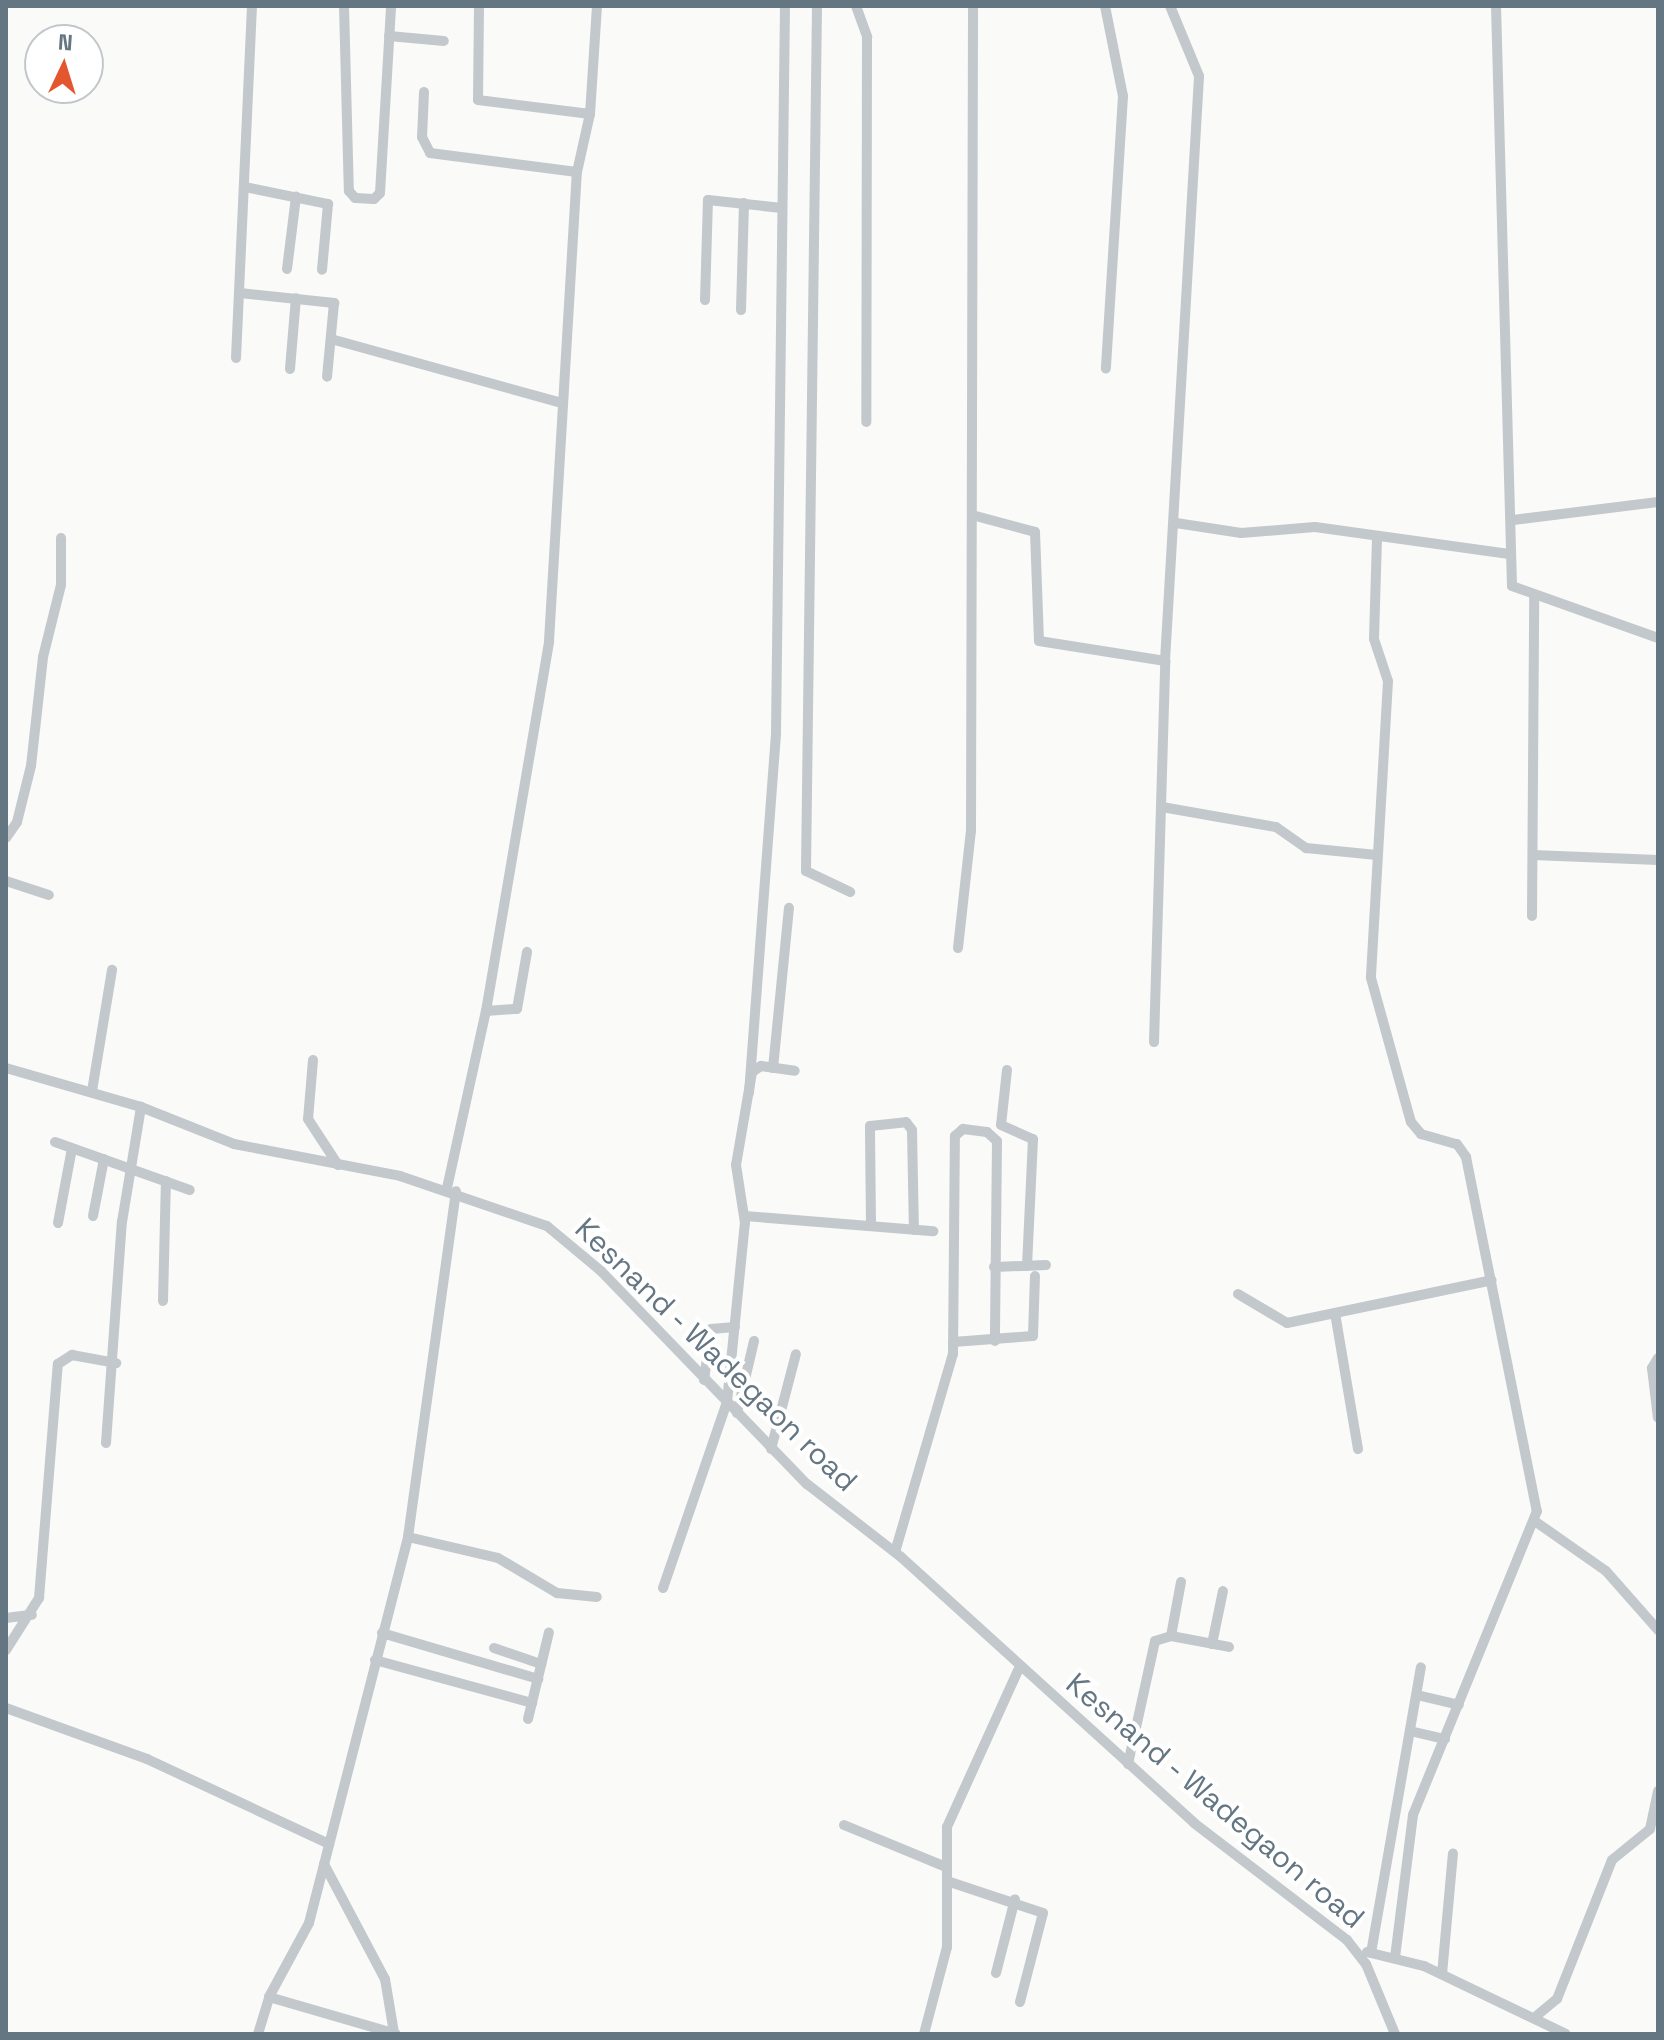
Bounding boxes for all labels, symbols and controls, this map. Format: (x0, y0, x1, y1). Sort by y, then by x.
north arrow (24, 24, 104, 104)
text: N (57, 28, 74, 57)
street label: Kesnand - Wadegaon road (567, 1210, 865, 1500)
street label: Kesnand - Wadegaon road (1058, 1665, 1372, 1937)

